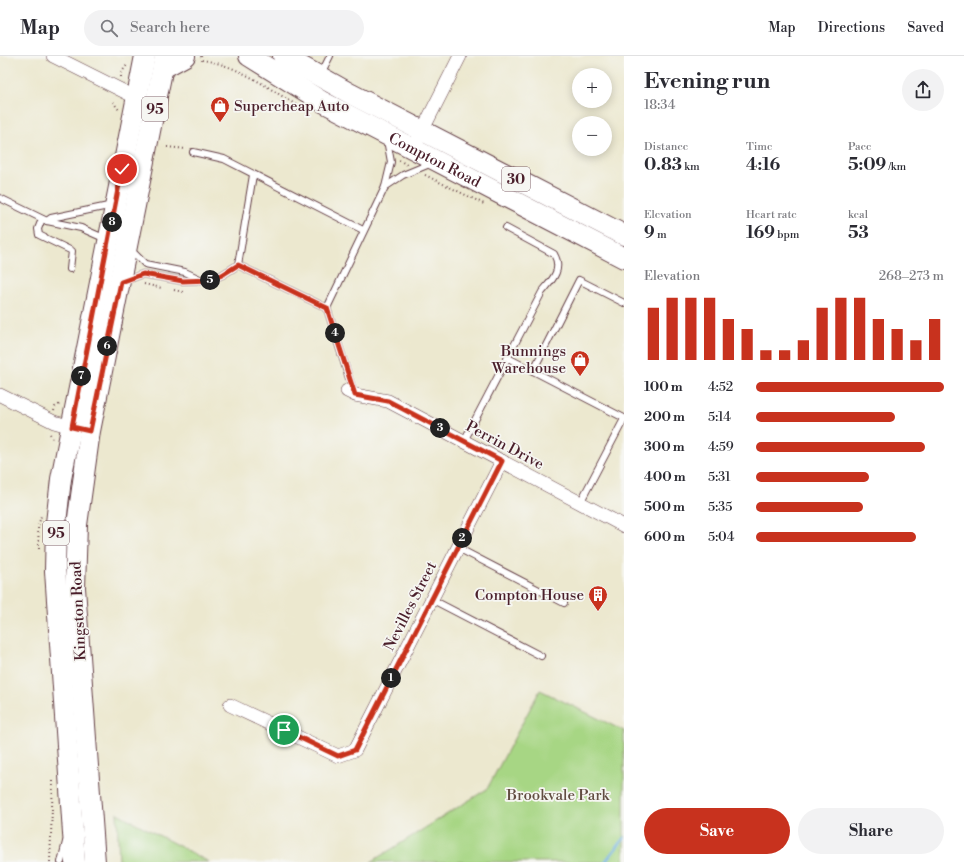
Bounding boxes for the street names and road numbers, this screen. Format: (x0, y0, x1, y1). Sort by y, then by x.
road number: 95 (142, 97, 168, 121)
street label: Compton Road (385, 129, 484, 192)
road number: 30 (502, 167, 530, 191)
street label: Perrin Drive (463, 417, 547, 474)
road number: 95 (43, 521, 69, 545)
street label: Nevilles Street (380, 558, 441, 654)
street label: Kingston Road (66, 560, 91, 661)

